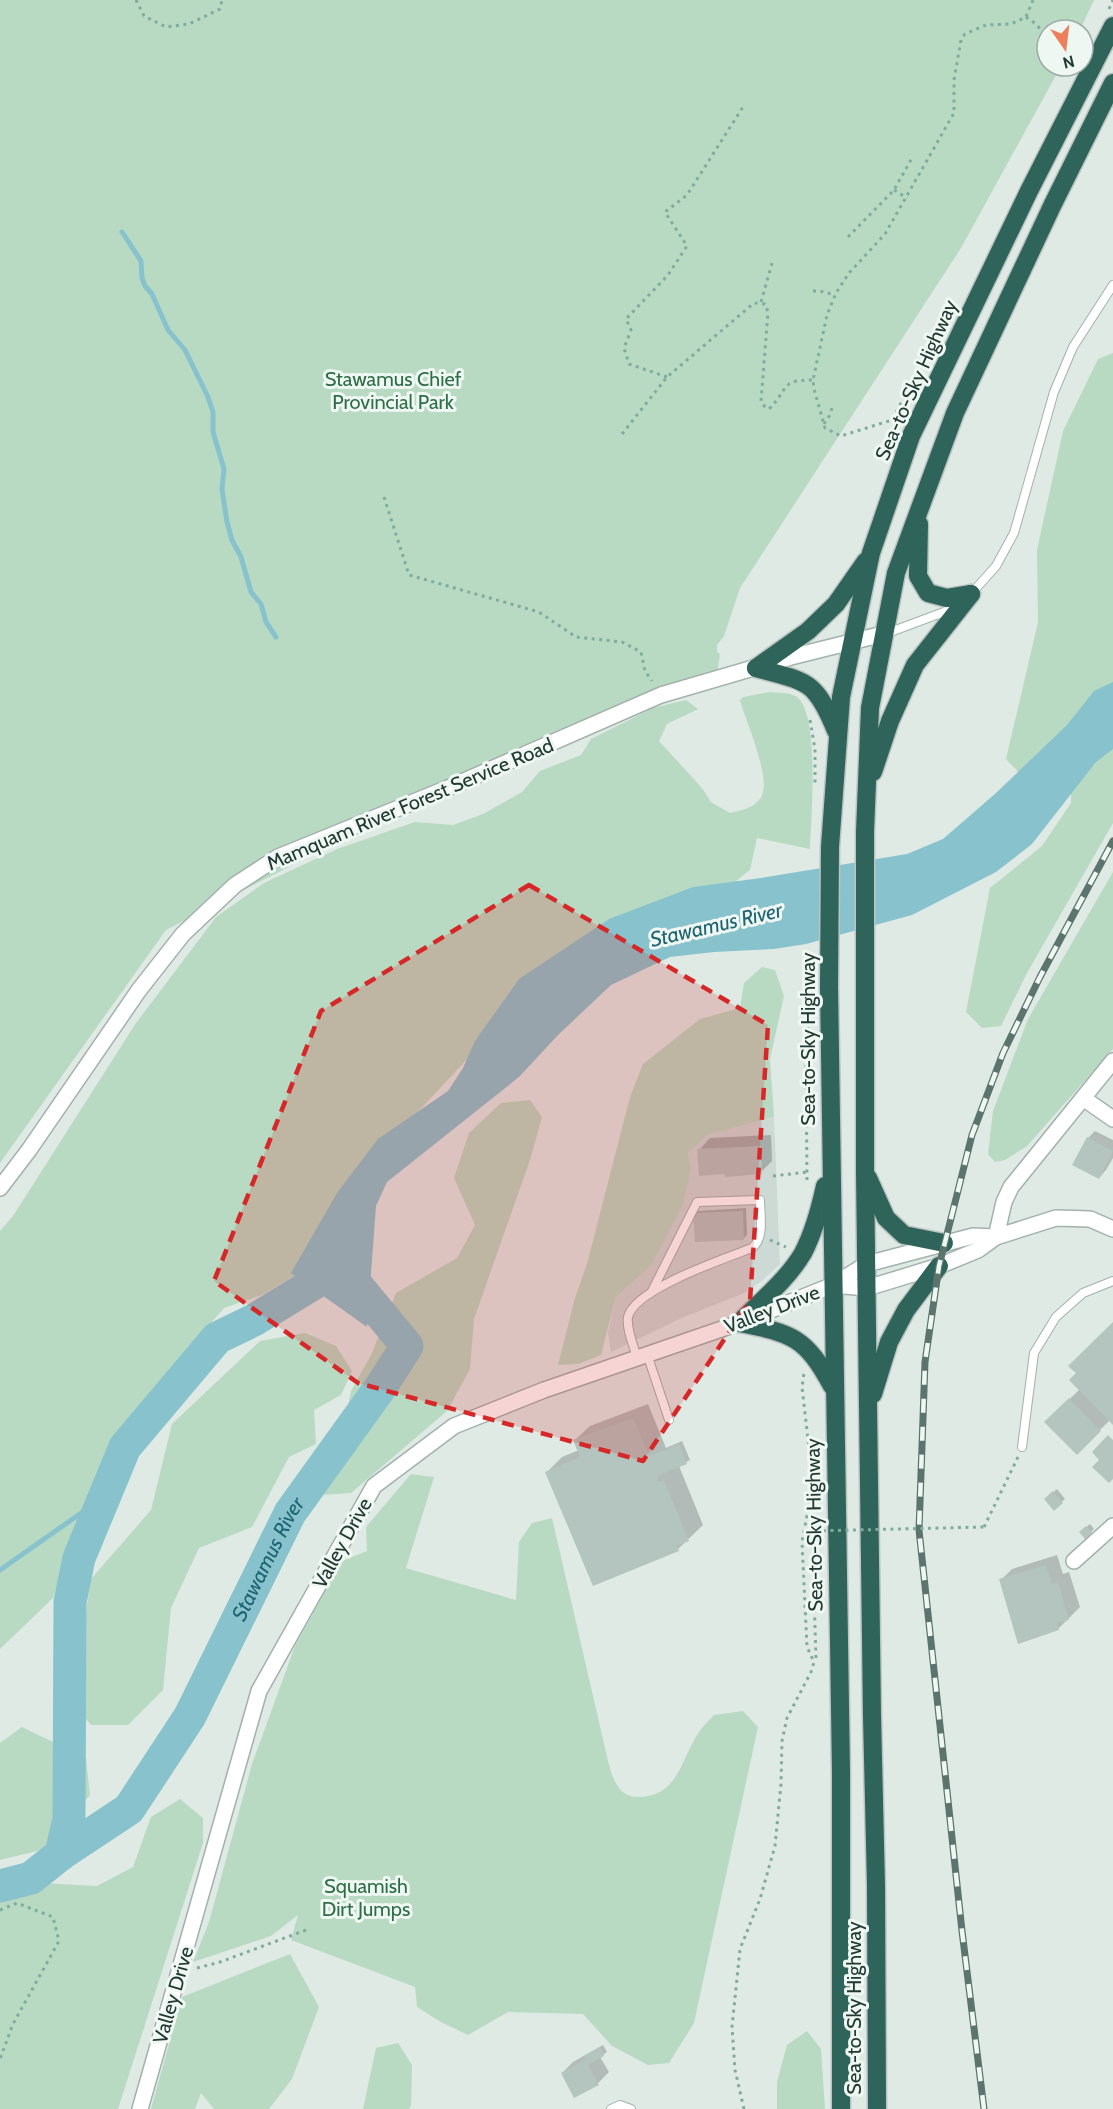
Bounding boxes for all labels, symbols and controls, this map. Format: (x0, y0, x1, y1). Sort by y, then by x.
north arrow (1035, 18, 1095, 78)
text: N (1061, 51, 1076, 73)
street label: Sea-to-Sky Highway (870, 296, 962, 464)
park label: Stawamus Chief Provincial Park (325, 367, 462, 414)
street label: Mamquam River Forest Service Road (263, 733, 557, 875)
water label: Stawamus River (647, 897, 786, 952)
street label: Sea-to-Sky Highway (796, 952, 820, 1126)
street label: Valley Drive (721, 1280, 823, 1338)
street label: Sea-to-Sky Highway (800, 1438, 828, 1612)
water label: Stawamus River (226, 1491, 310, 1625)
street label: Valley Drive (307, 1493, 377, 1593)
park label: Squamish Dirt Jumps (322, 1874, 410, 1921)
street label: Sea-to-Sky Highway (842, 1921, 866, 2095)
street label: Valley Drive (148, 1944, 198, 2046)

